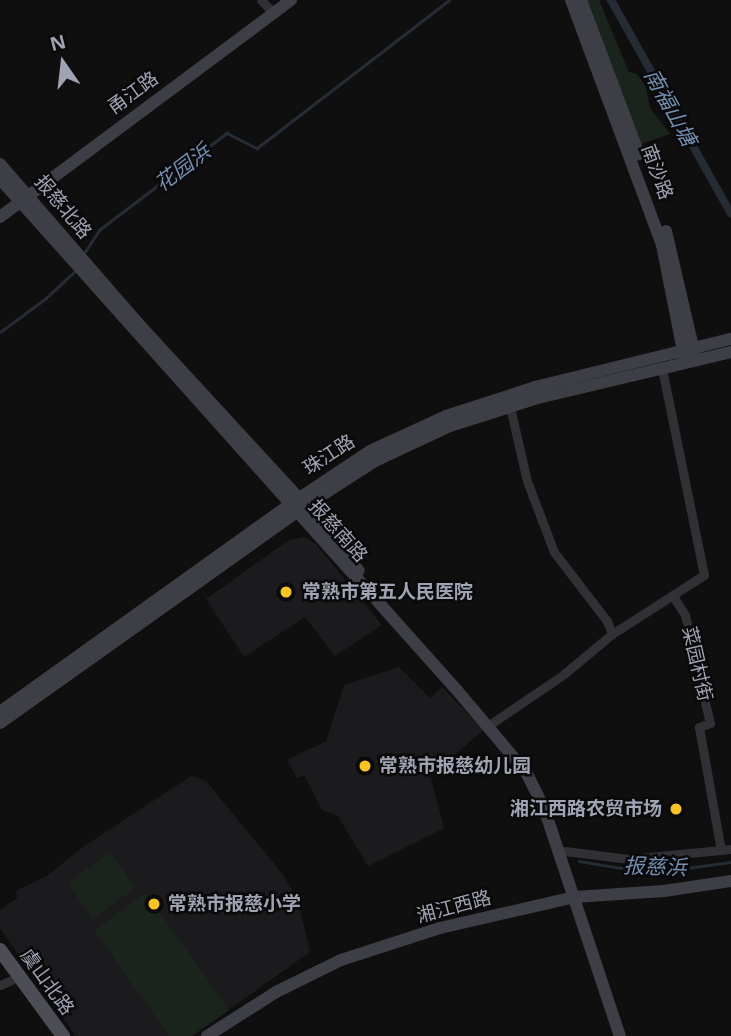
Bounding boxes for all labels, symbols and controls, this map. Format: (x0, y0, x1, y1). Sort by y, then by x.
north arrow (28, 28, 98, 98)
text: N (47, 28, 69, 57)
water label: 南福山塘 (640, 64, 702, 150)
street label: 甬江路 (103, 67, 163, 119)
water label: 花园浜 (149, 138, 215, 196)
street label: 南沙路 (637, 141, 677, 203)
street label: 报慈北路 (30, 171, 96, 243)
street label: 珠江路 (299, 430, 359, 480)
street label: 报慈南路 (304, 495, 372, 567)
place label: 常熟市第五人民医院 (302, 581, 473, 603)
marker: 常熟市第五人民医院 (276, 582, 296, 602)
street label: 菜园村街 (677, 624, 717, 704)
place label: 常熟市报慈幼儿园 (379, 755, 531, 777)
marker: 常熟市报慈幼儿园 (357, 758, 373, 774)
place label: 湘江西路农贸市场 (510, 798, 662, 820)
marker: 湘江西路农贸市场 (668, 801, 684, 817)
water label: 报慈浜 (623, 852, 687, 880)
street label: 湘江西路 (414, 886, 494, 928)
place label: 常熟市报慈小学 (168, 893, 301, 915)
marker: 常熟市报慈小学 (146, 896, 162, 912)
street label: 虞山北路 (15, 945, 79, 1019)

